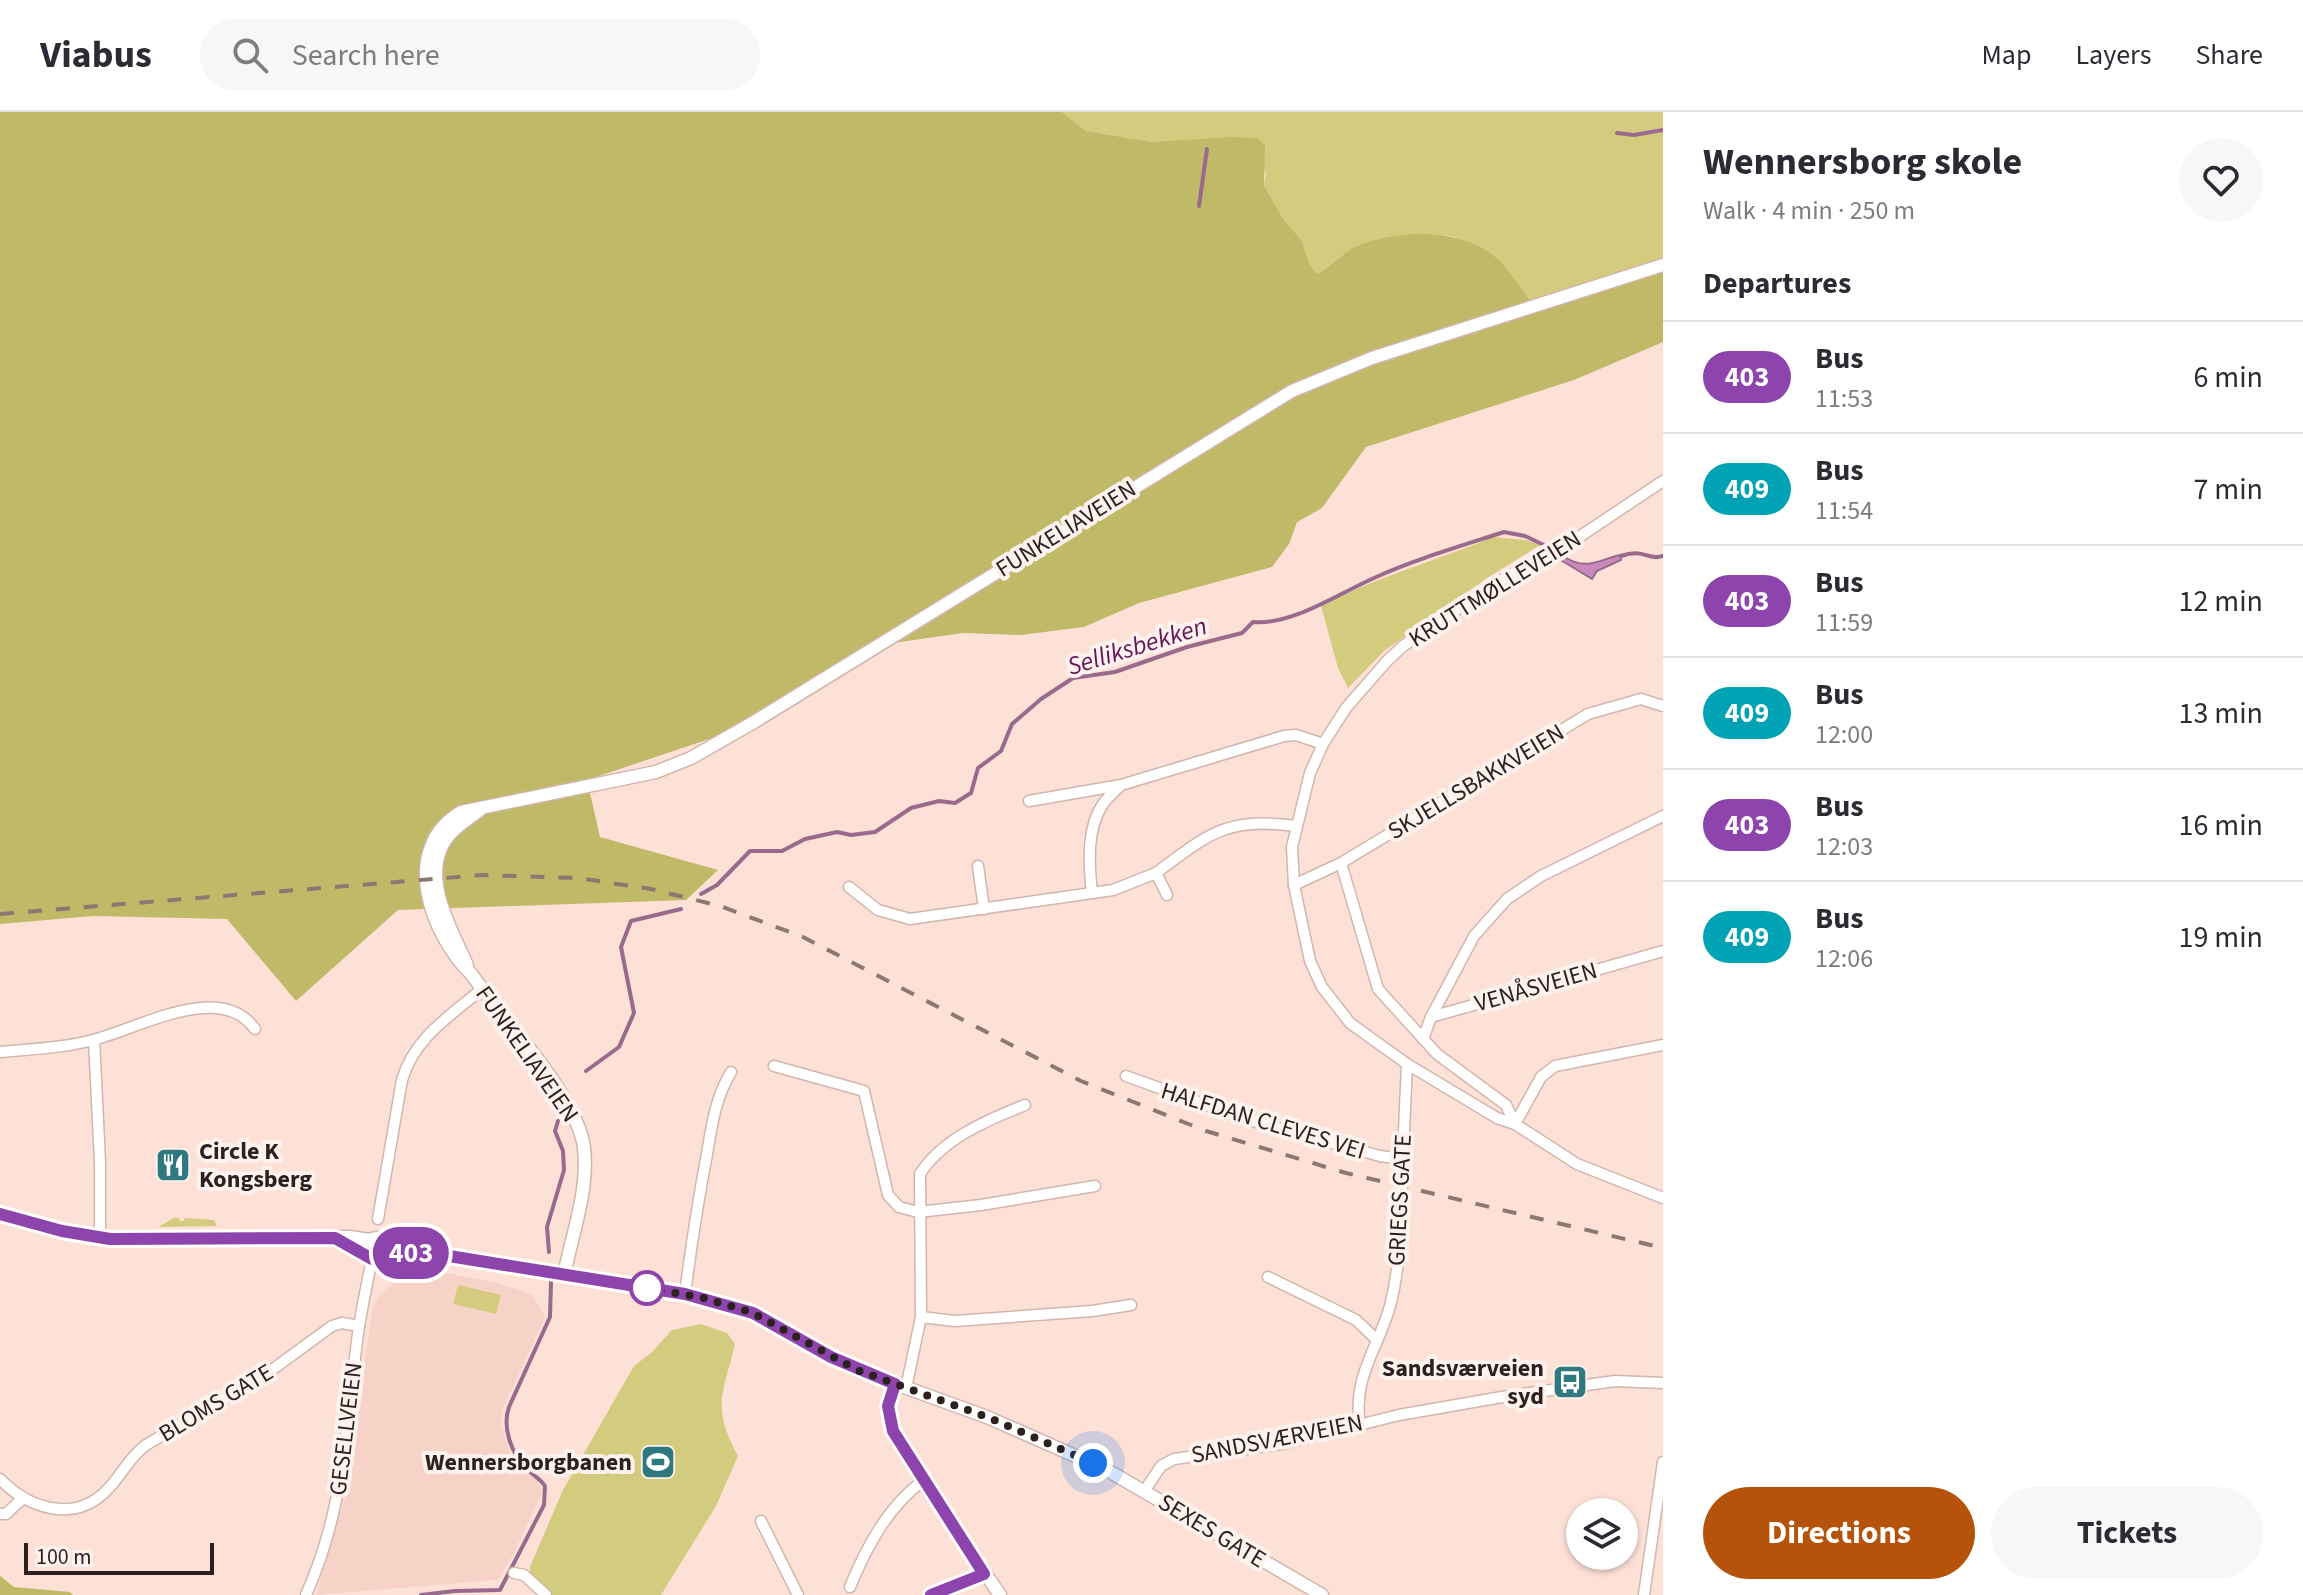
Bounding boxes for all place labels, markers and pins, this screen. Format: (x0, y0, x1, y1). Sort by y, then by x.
place label: Circle K Kongsberg (199, 1134, 312, 1197)
restaurant icon: Circle K Kongsberg (154, 1146, 192, 1184)
unlabelled marker (630, 1271, 664, 1305)
place label: Sandsværveien syd (1382, 1351, 1544, 1414)
bus stop icon: Sandsværveien syd (1551, 1363, 1589, 1401)
sports icon: Wennersborgbanen (639, 1443, 677, 1481)
place label: Wennersborgbanen (425, 1445, 632, 1480)

